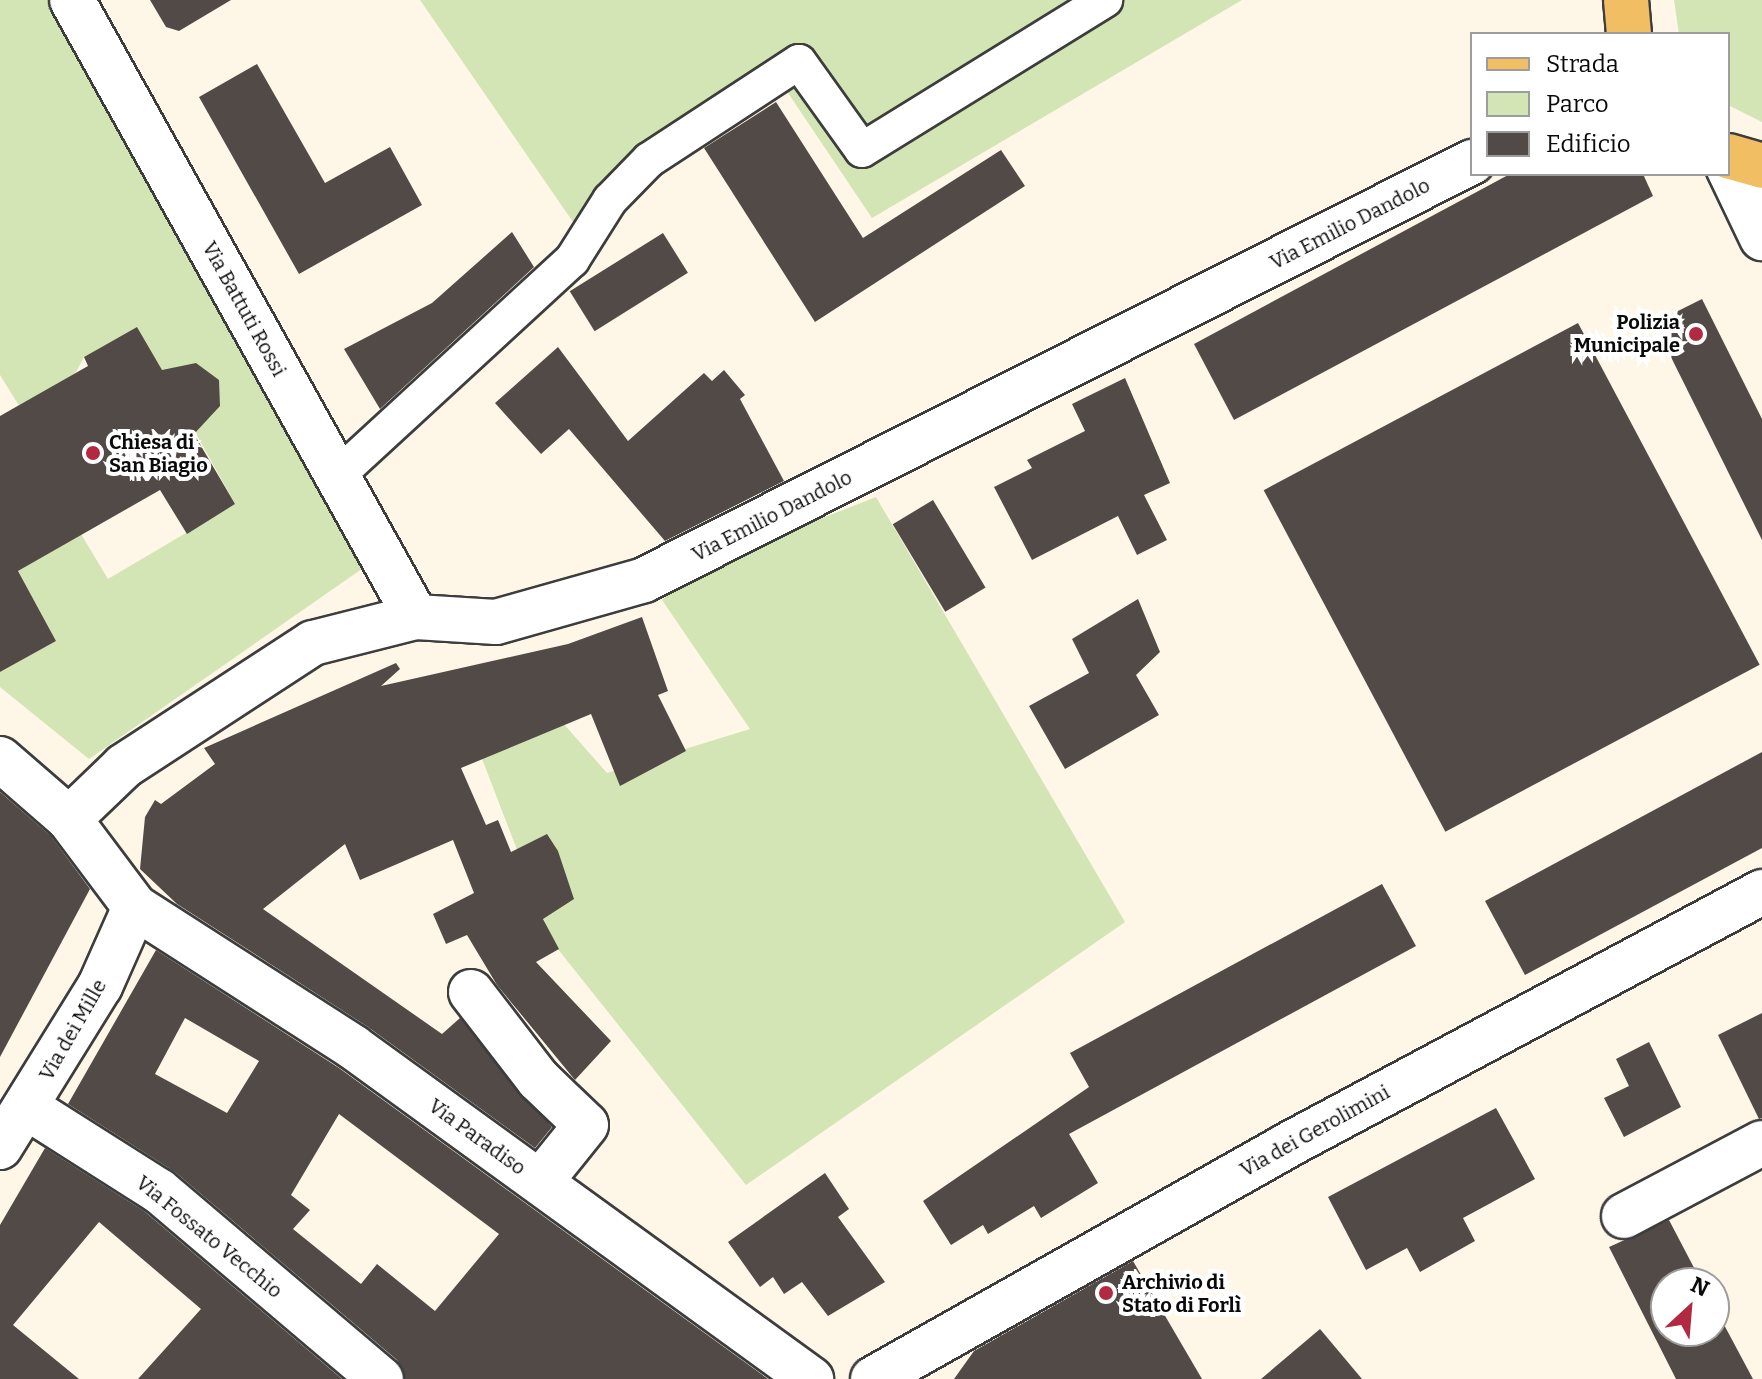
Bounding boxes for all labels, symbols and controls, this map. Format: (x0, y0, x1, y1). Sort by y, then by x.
legend (1470, 32, 1730, 176)
text: Strada (1546, 50, 1619, 78)
text: Parco (1546, 90, 1609, 118)
text: Edificio (1546, 130, 1631, 158)
street label: Via Emilio Dandolo (1266, 173, 1434, 275)
street label: Via Battuti Rossi (197, 237, 291, 381)
place label: Polizia Municipale (1574, 310, 1680, 357)
marker: Polizia Municipale (1687, 325, 1705, 343)
place label: Chiesa di San Biagio (109, 430, 208, 477)
marker: Chiesa di San Biagio (84, 444, 102, 462)
street label: Via Emilio Dandolo (688, 465, 856, 567)
street label: Via dei Mille (34, 975, 112, 1085)
street label: Via dei Gerolimini (1236, 1080, 1394, 1182)
street label: Via Paradiso (424, 1094, 530, 1180)
street label: Via Fossato Vecchio (131, 1171, 287, 1303)
north arrow (1650, 1267, 1730, 1347)
place label: Archivio di Stato di Forlì (1122, 1270, 1241, 1317)
text: N (1686, 1271, 1713, 1303)
marker: Archivio di Stato di Forlì (1097, 1284, 1115, 1302)

